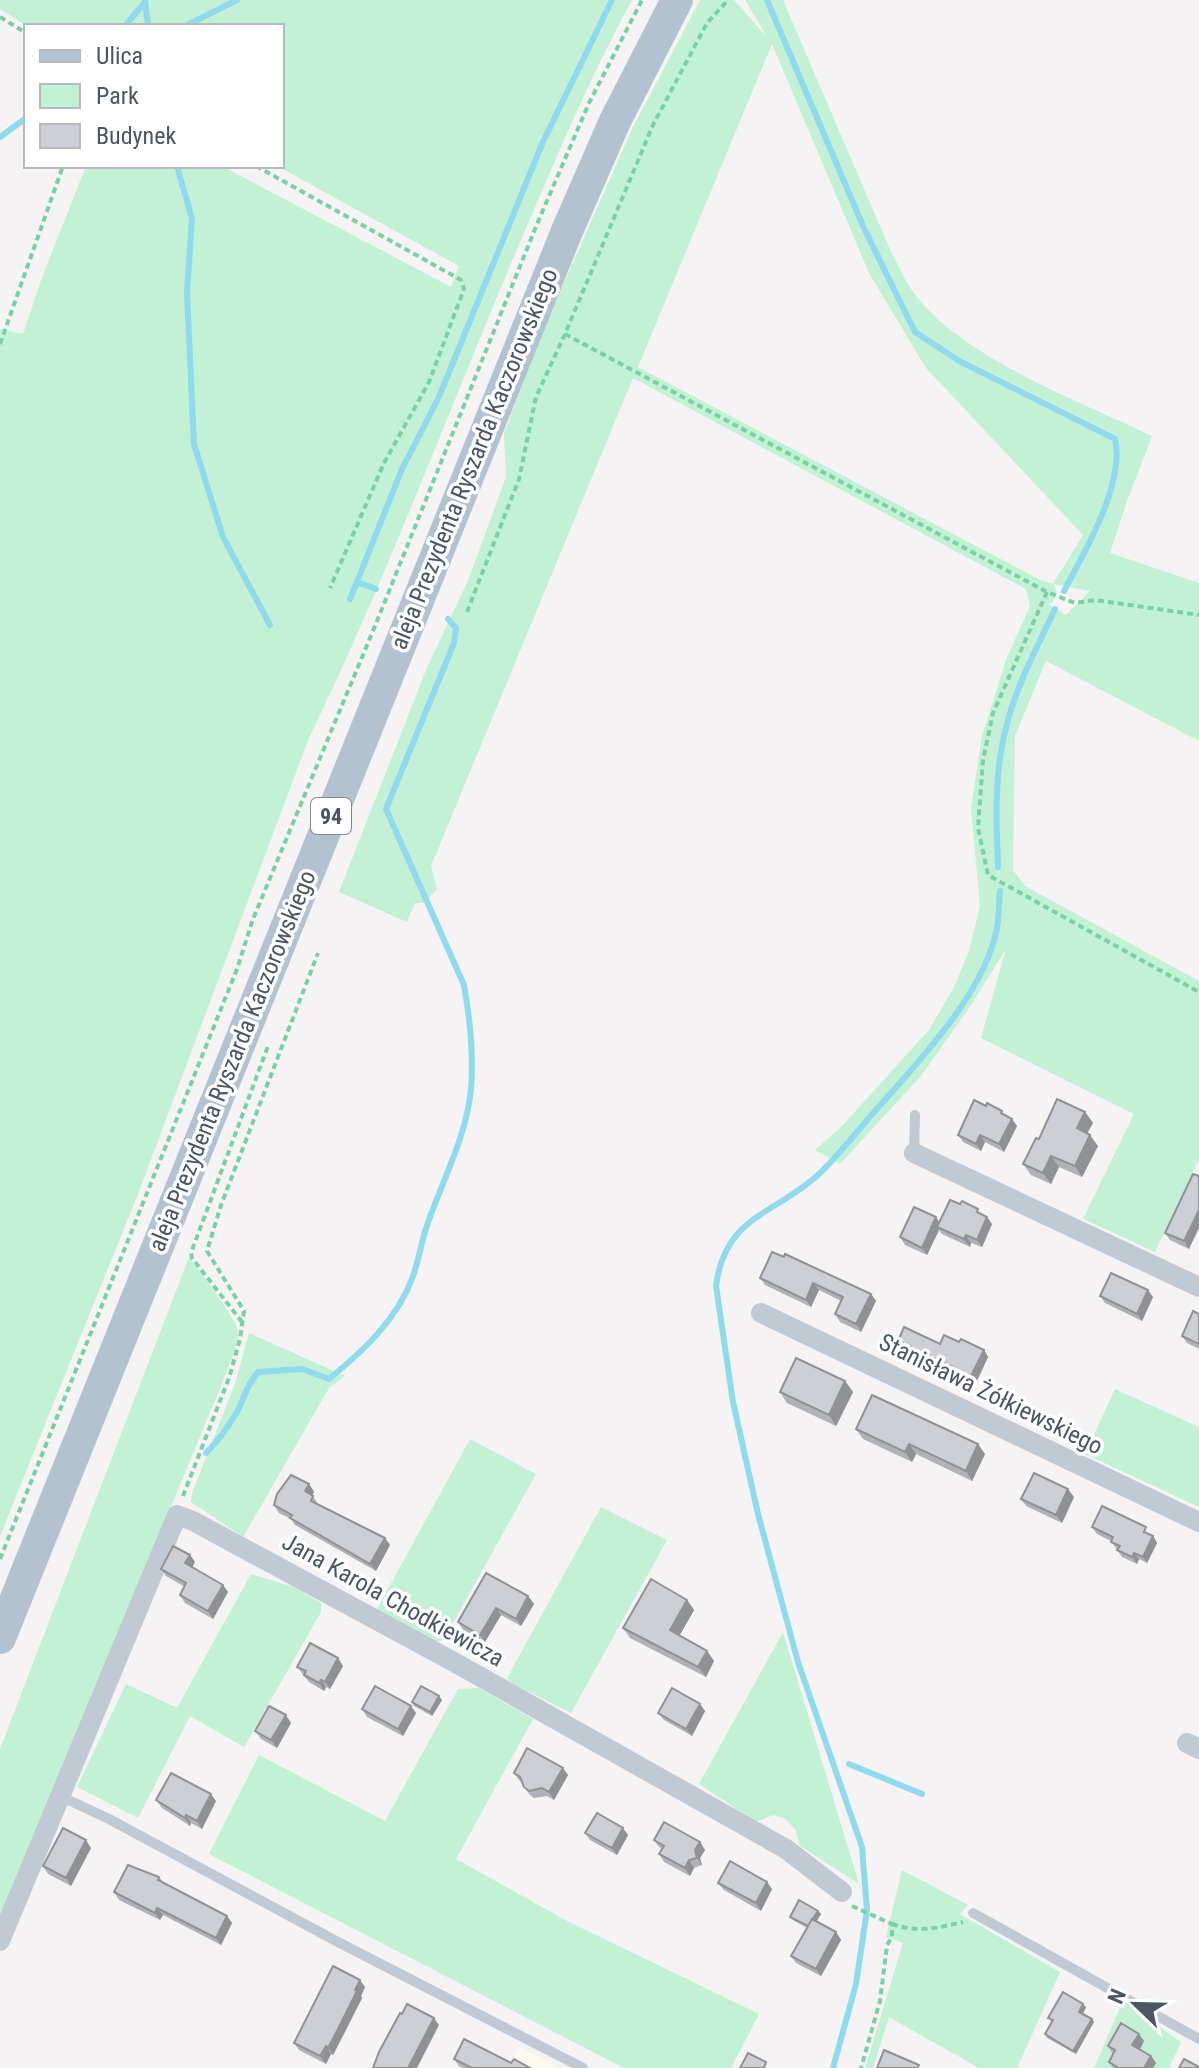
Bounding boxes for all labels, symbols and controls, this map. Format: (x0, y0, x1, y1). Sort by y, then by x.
legend (24, 24, 284, 168)
text: Ulica (96, 42, 143, 70)
text: Park (96, 82, 139, 110)
text: Budynek (96, 122, 176, 150)
street label: aleja Prezydenta Ryszarda Kaczorowskiego (385, 264, 563, 654)
road number: 94 (311, 798, 351, 834)
street label: aleja Prezydenta Ryszarda Kaczorowskiego (143, 866, 321, 1256)
street label: Stanisława Żółkiewskiego (875, 1328, 1107, 1460)
street label: Jana Karola Chodkiewicza (277, 1527, 509, 1673)
north arrow (1095, 1964, 1175, 2044)
text: N (1103, 1985, 1131, 2007)

